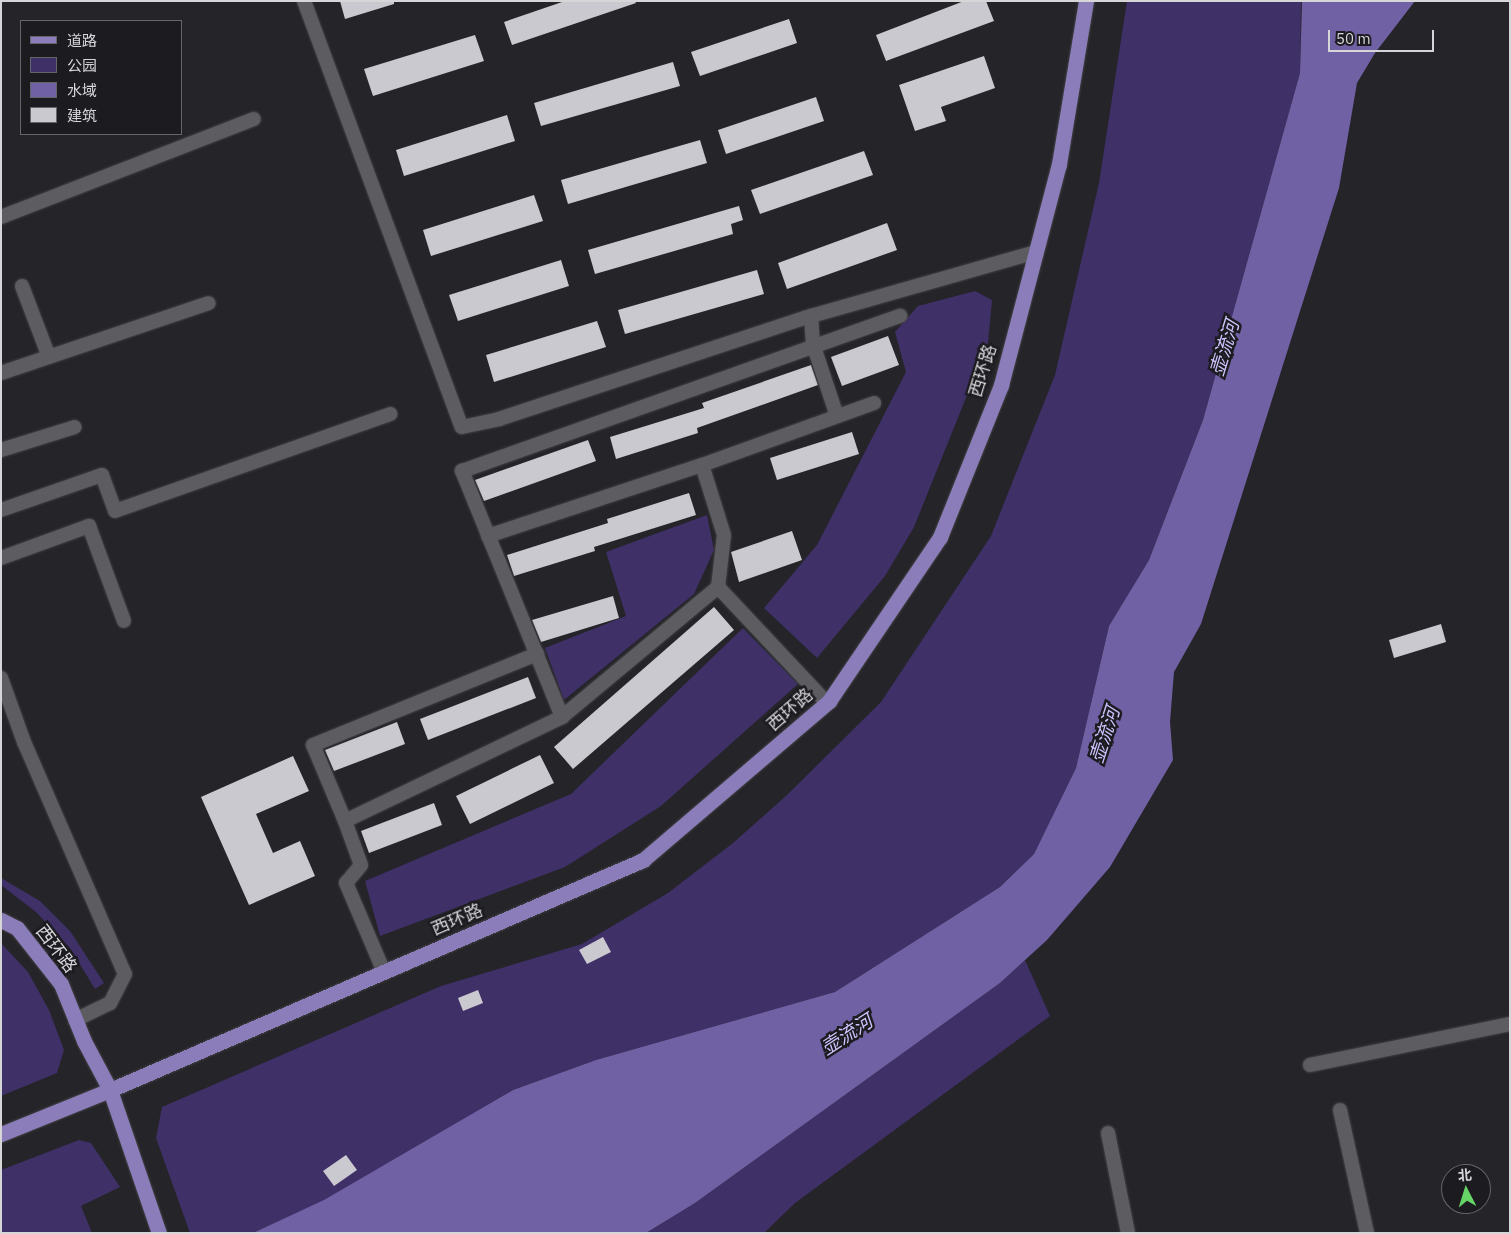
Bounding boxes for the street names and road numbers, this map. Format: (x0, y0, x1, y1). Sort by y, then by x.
street label: 西环路 (965, 342, 1001, 400)
street label: 西环路 (763, 684, 817, 736)
street label: 西环路 (428, 900, 486, 940)
street label: 西环路 (31, 921, 81, 977)

